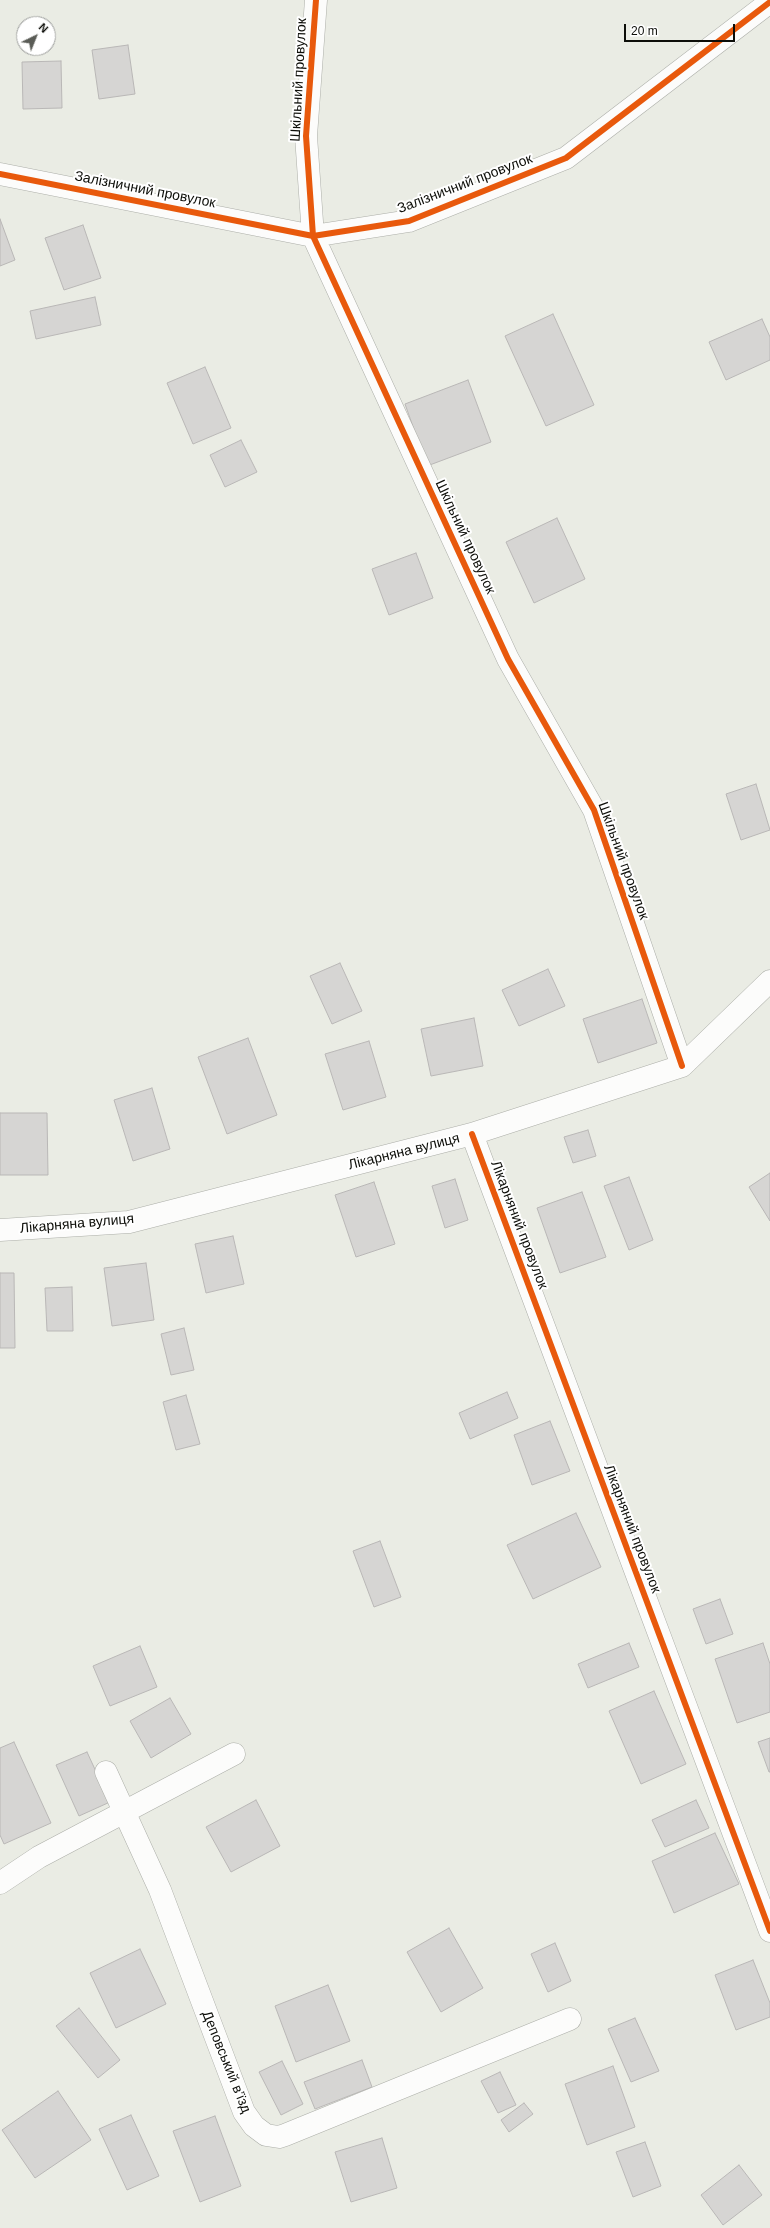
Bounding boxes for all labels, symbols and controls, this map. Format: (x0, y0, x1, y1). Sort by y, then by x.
north arrow (16, 16, 56, 56)
scale bar (626, 16, 737, 42)
street label: Шкільний провулок (287, 18, 311, 142)
text: N (36, 21, 50, 35)
text: 20 m (631, 24, 658, 38)
street label: Залізничний провулок (395, 150, 535, 218)
street label: Залізничний провулок (73, 168, 217, 212)
street label: Шкільний провулок (431, 477, 499, 597)
street label: Шкільний провулок (594, 800, 652, 922)
street label: Лікарняна вулиця (346, 1130, 462, 1174)
street label: Лікарняний провулок (487, 1158, 551, 1292)
street label: Лікарняна вулиця (19, 1211, 135, 1237)
street label: Лікарняний провулок (600, 1462, 664, 1596)
street label: Деповський в’їзд (198, 2009, 254, 2115)

